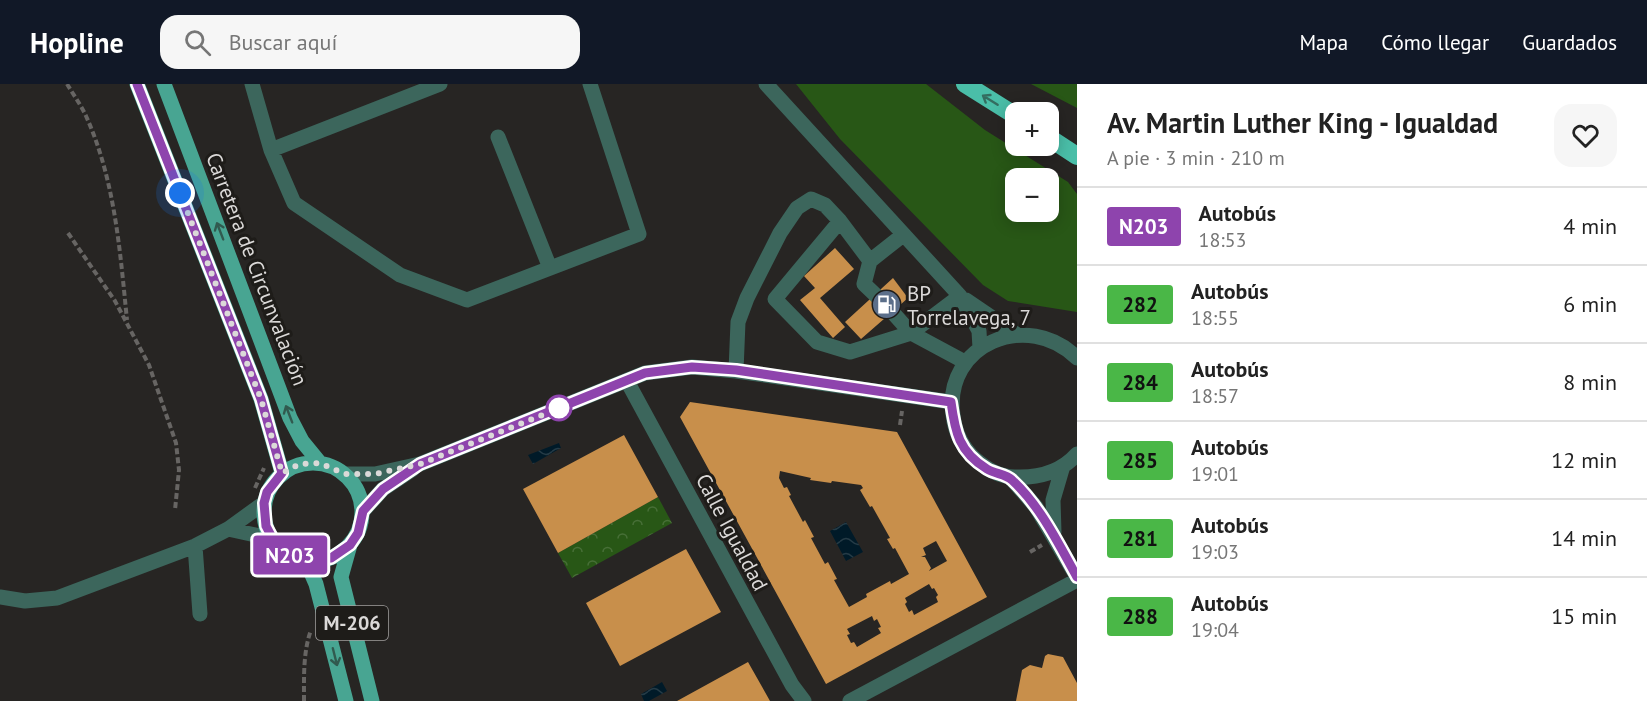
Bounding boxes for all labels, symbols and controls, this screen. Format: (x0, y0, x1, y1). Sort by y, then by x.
search box (160, 15, 580, 69)
text: Hopline (30, 24, 124, 61)
icon: search (181, 26, 214, 59)
text: Buscar aquí (229, 28, 337, 56)
text: Mapa (1299, 29, 1348, 56)
text: Cómo llegar (1381, 29, 1489, 56)
text: Guardados (1522, 29, 1617, 56)
one-way arrow (982, 94, 999, 106)
map controls (1005, 102, 1059, 222)
button: + (1005, 102, 1059, 156)
text: Av. Martin Luther King - Igualdad (1107, 104, 1498, 141)
button: heart (1554, 104, 1617, 167)
text: A pie · 3 min · 210 m (1107, 145, 1285, 171)
street label: Carretera de Circunvalación (200, 149, 314, 389)
button: − (1005, 168, 1059, 222)
your location (165, 178, 195, 208)
text: Autobús (1199, 199, 1276, 227)
text: 4 min (1563, 212, 1617, 240)
text: N203 (1119, 213, 1169, 240)
one-way arrow (214, 223, 225, 241)
text: 18:53 (1199, 227, 1247, 253)
text: Autobús (1191, 277, 1268, 305)
place label: BP Torrelavega, 7 (907, 280, 1031, 331)
fuel station icon: BP Torrelavega, 7 (870, 289, 902, 321)
text: 6 min (1563, 290, 1617, 318)
text: 282 (1122, 291, 1158, 318)
text: 18:55 (1191, 305, 1239, 331)
text: Autobús (1191, 355, 1268, 383)
text: 8 min (1563, 368, 1617, 396)
text: 284 (1122, 369, 1158, 396)
text: 18:57 (1191, 383, 1239, 409)
unlabelled marker (546, 395, 572, 421)
one-way arrow (283, 405, 294, 423)
text: Autobús (1191, 433, 1268, 461)
text: 12 min (1551, 446, 1617, 474)
text: 285 (1122, 447, 1158, 474)
text: 19:01 (1191, 461, 1239, 487)
street label: Calle Igualdad (690, 469, 774, 595)
text: Autobús (1191, 511, 1268, 539)
text: 14 min (1551, 524, 1617, 552)
text: 281 (1122, 525, 1158, 552)
line badge: N203 (248, 536, 332, 574)
text: 19:03 (1191, 539, 1239, 565)
text: N203 (265, 542, 315, 569)
text: Autobús (1191, 589, 1268, 617)
text: 15 min (1551, 602, 1617, 630)
text: 288 (1122, 603, 1158, 630)
road number: M-206 (316, 606, 388, 640)
text: 19:04 (1191, 617, 1239, 643)
one-way arrow (330, 647, 341, 666)

